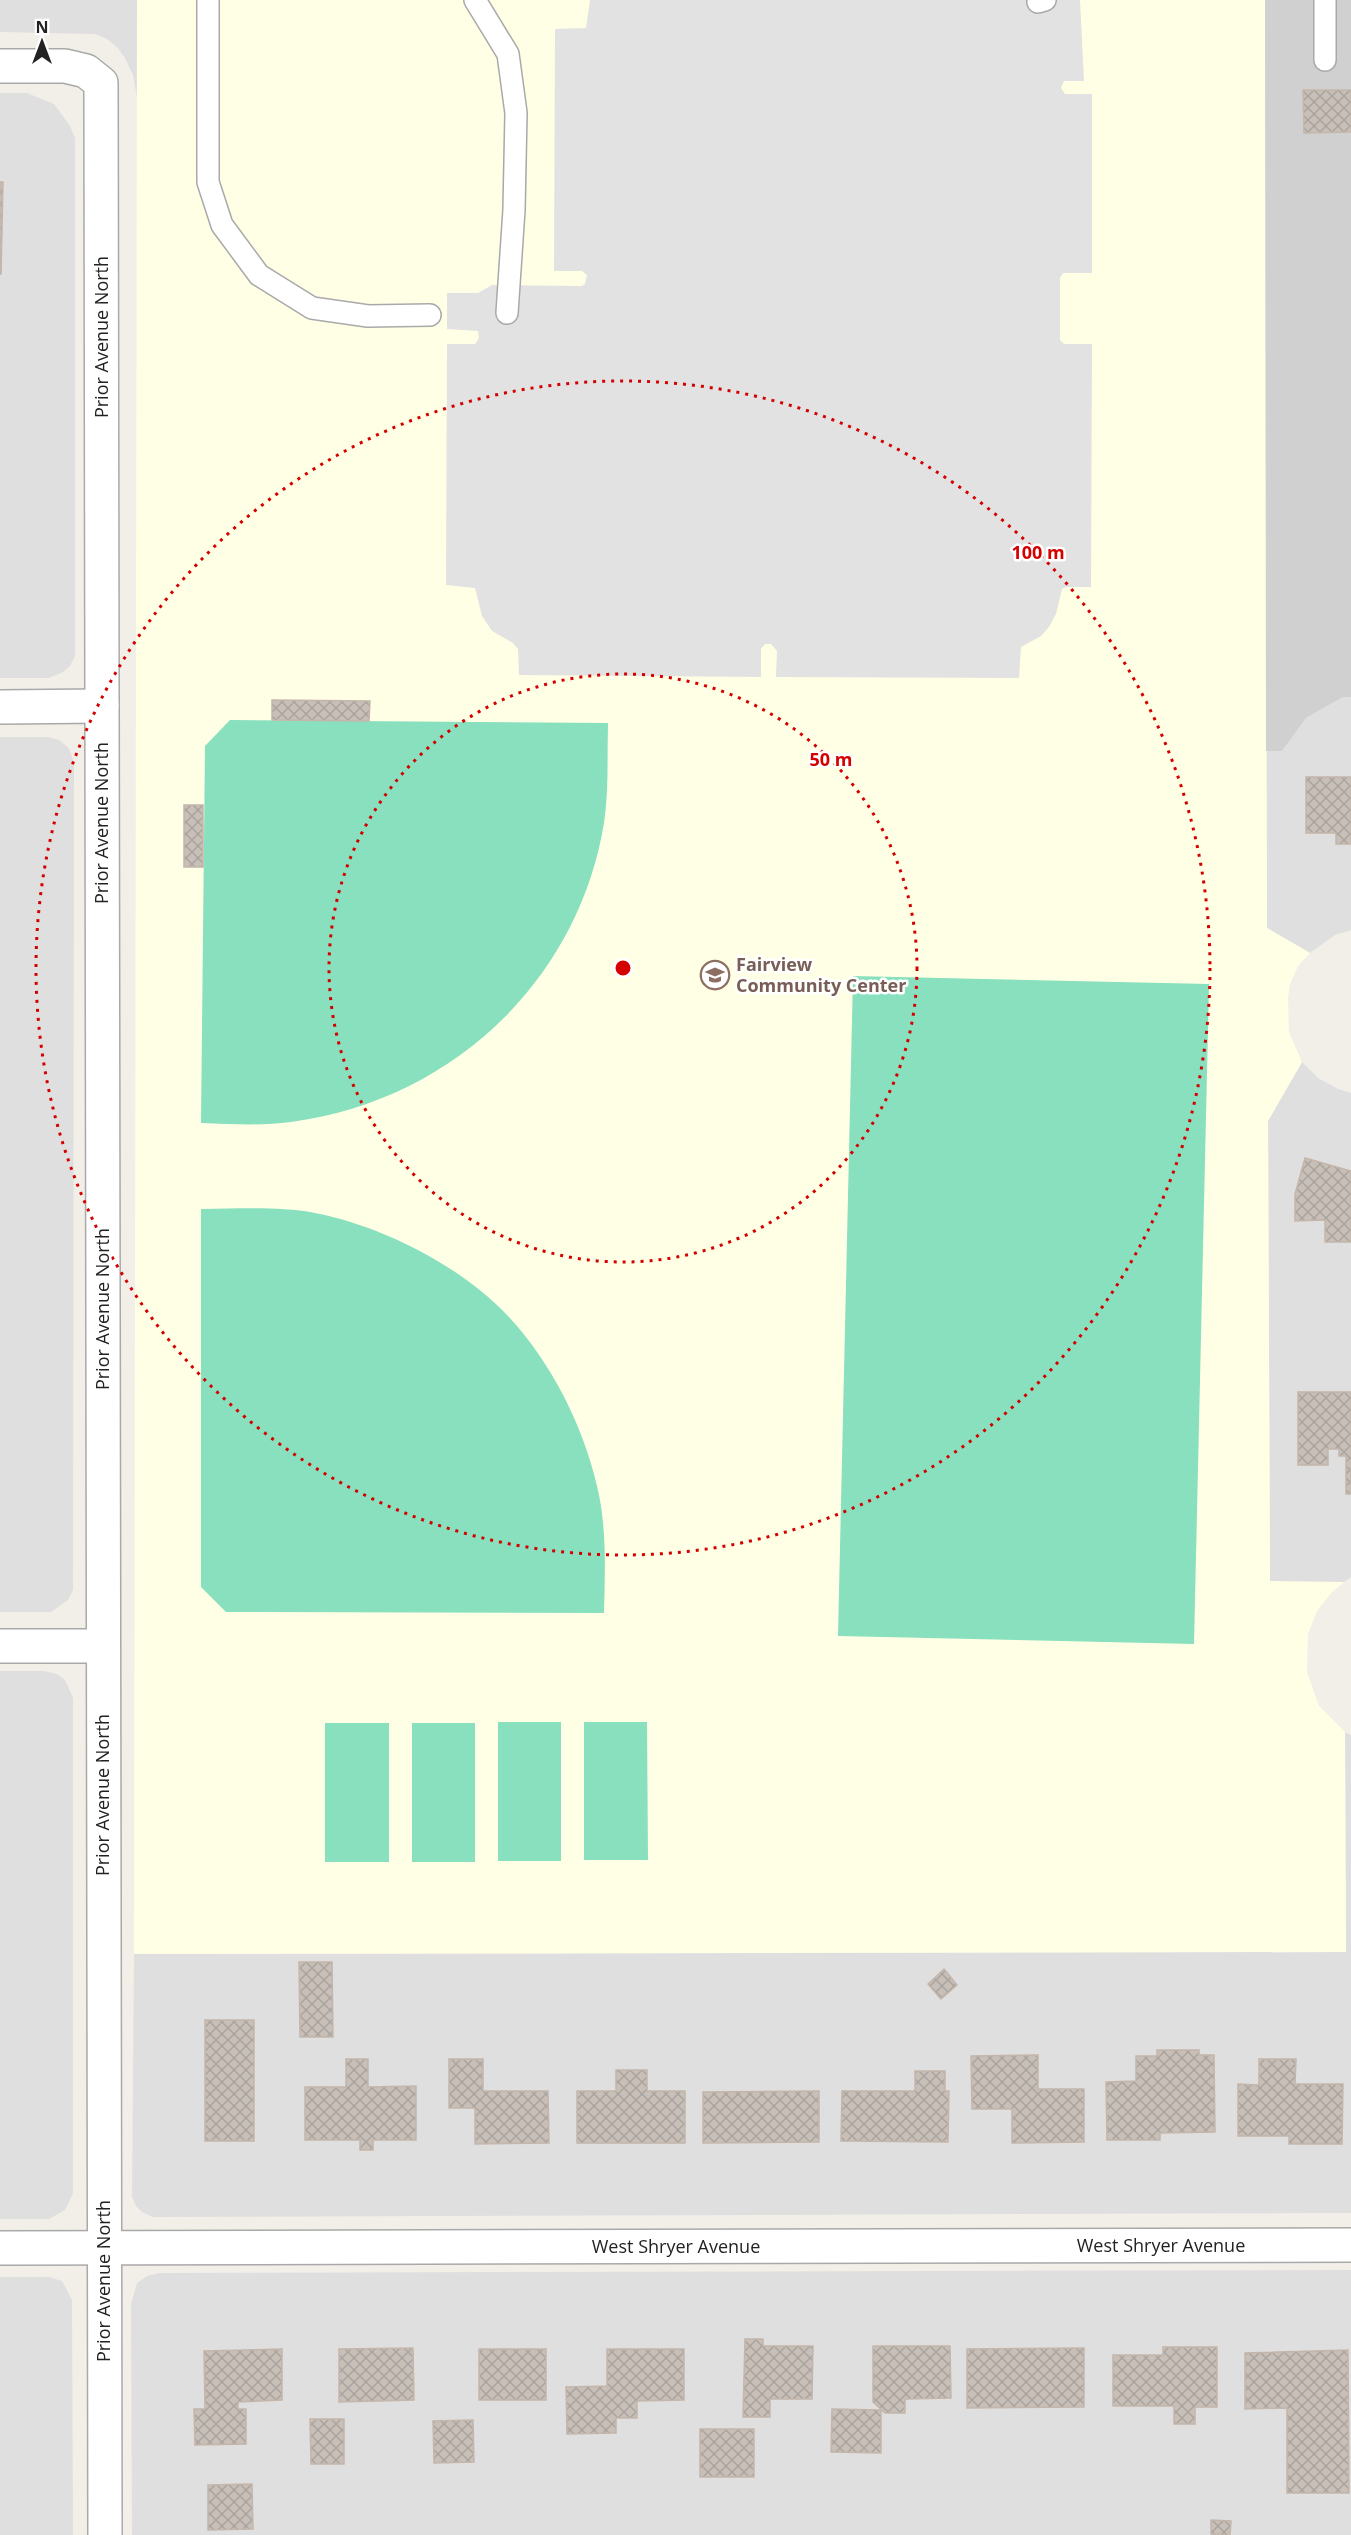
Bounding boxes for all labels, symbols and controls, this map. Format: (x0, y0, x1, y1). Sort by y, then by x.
north arrow (12, 12, 72, 72)
text: N (35, 16, 49, 38)
street label: Prior Avenue North (89, 256, 113, 418)
text: 100 m (1011, 540, 1065, 564)
street label: Prior Avenue North (89, 742, 113, 904)
text: 50 m (810, 747, 852, 771)
place label: Fairview Community Center (736, 952, 906, 997)
centre of rings (613, 958, 633, 978)
school or university icon: Fairview Community Center (699, 959, 731, 991)
street label: Prior Avenue North (90, 1228, 114, 1390)
street label: Prior Avenue North (90, 1714, 114, 1876)
street label: Prior Avenue North (91, 2200, 115, 2362)
street label: West Shryer Avenue (1077, 2233, 1245, 2257)
street label: West Shryer Avenue (592, 2234, 760, 2258)

